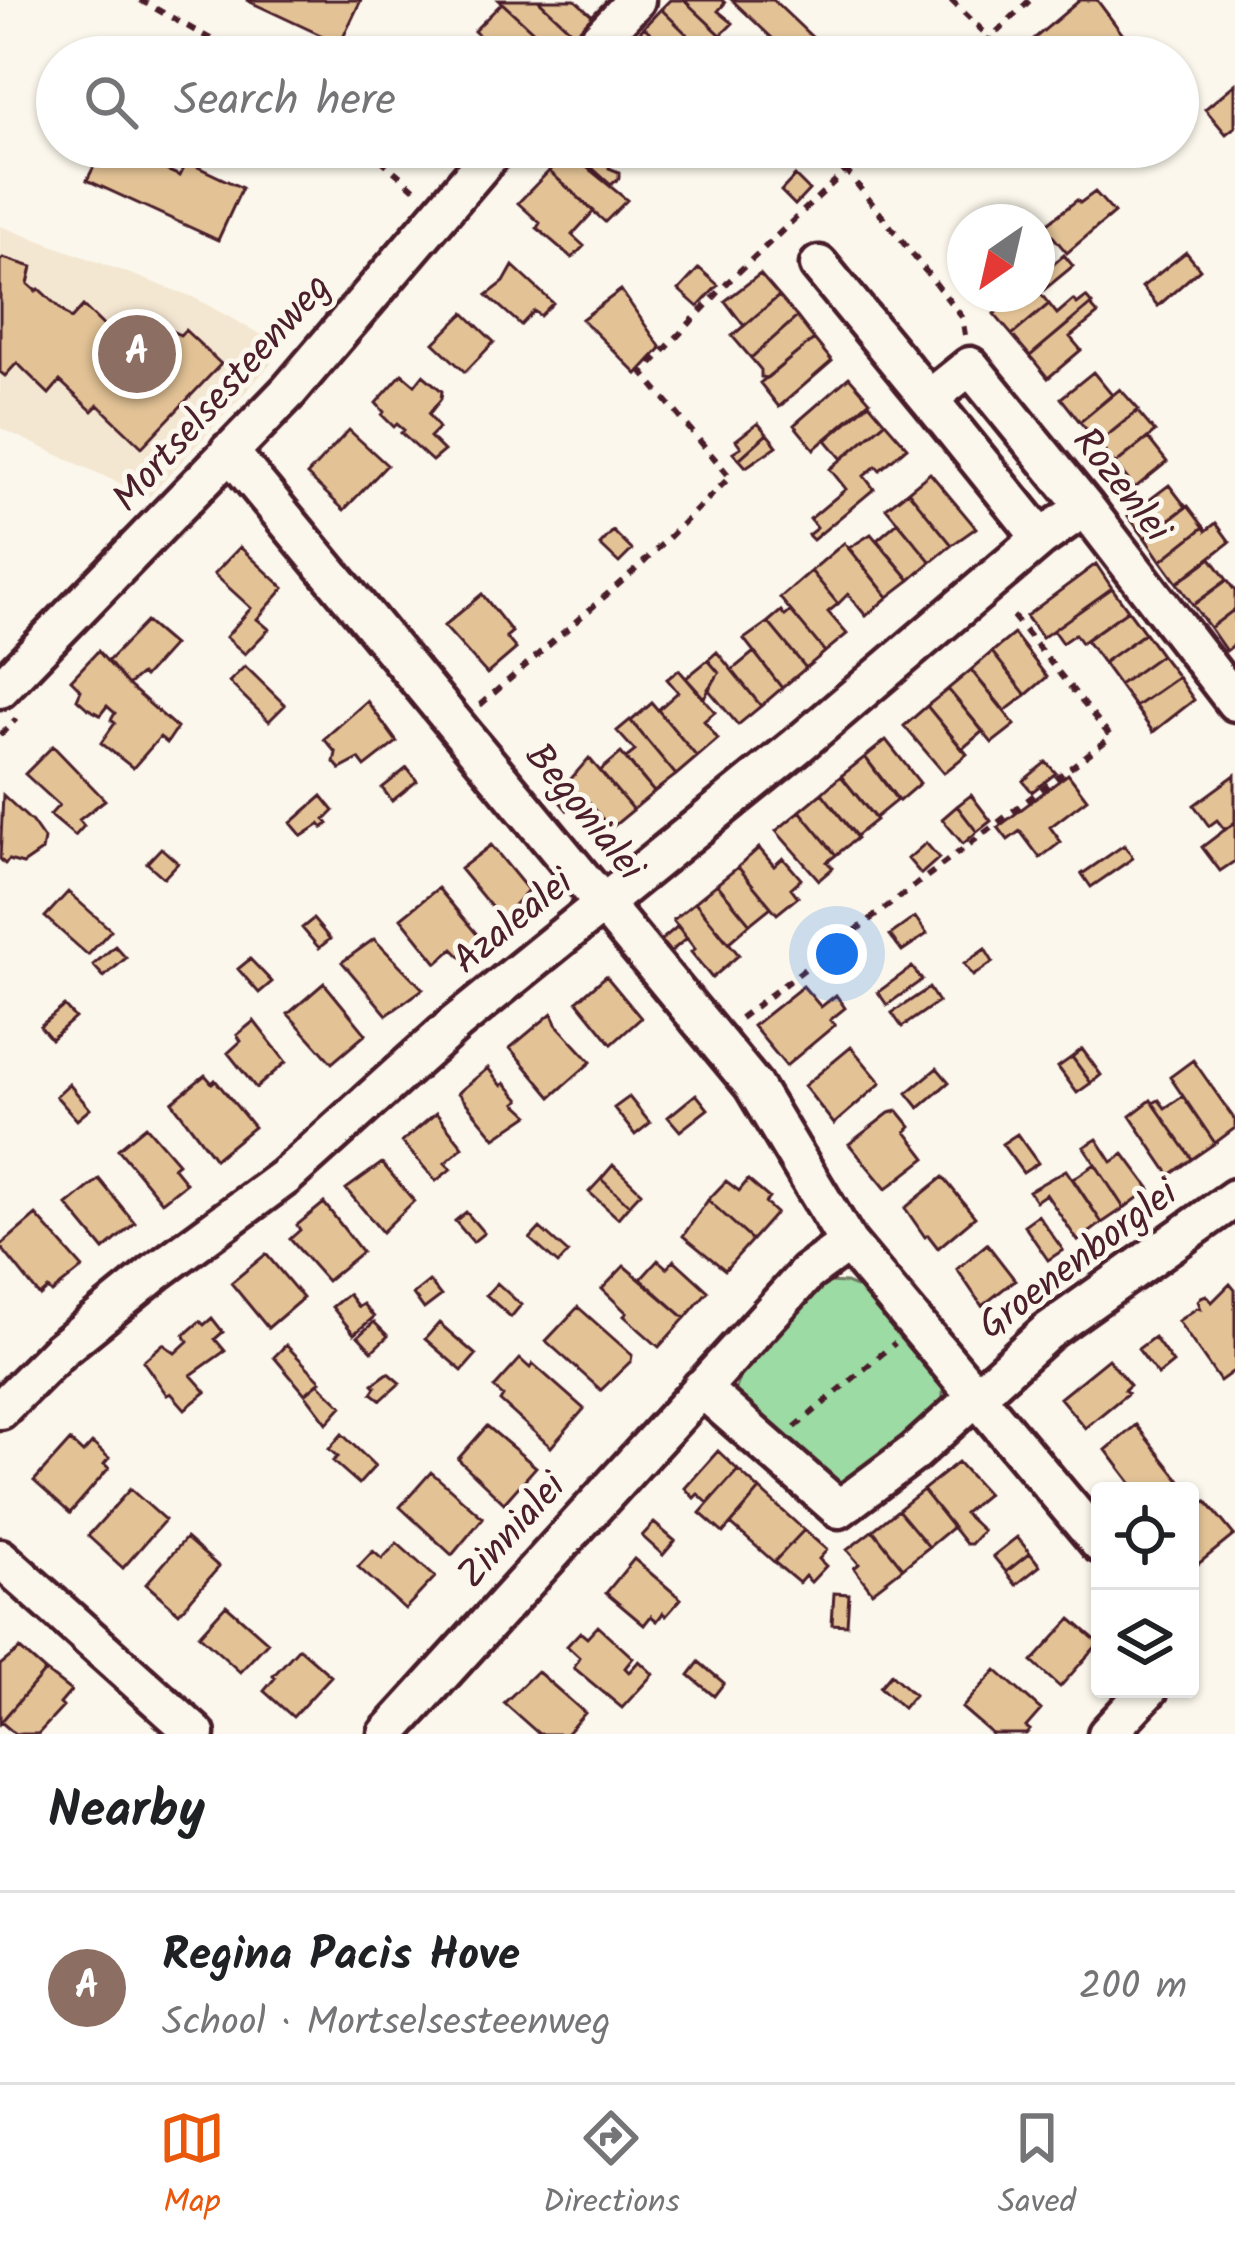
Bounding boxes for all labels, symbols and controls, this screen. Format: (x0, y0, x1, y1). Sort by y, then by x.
search box (36, 36, 1199, 168)
text: Search here (174, 66, 396, 138)
icon: search (78, 69, 144, 135)
north arrow (947, 204, 1055, 312)
street label: Mortselsesteenweg (98, 260, 348, 528)
pin: A (98, 309, 176, 399)
street label: Rozenlei (1055, 415, 1186, 559)
street label: Begonialei (508, 730, 660, 897)
street label: Azalealei (440, 853, 590, 991)
your location (807, 924, 867, 984)
street label: Groenenborglei (966, 1164, 1194, 1357)
street label: Zinnialei (443, 1458, 584, 1604)
map controls (1091, 1482, 1199, 1698)
button: locate (1091, 1482, 1199, 1590)
button: layers (1091, 1590, 1199, 1698)
text: Nearby (48, 1772, 205, 1853)
text: Regina Pacis Hove (162, 1921, 520, 1993)
text: A (75, 1957, 99, 2019)
text: 200 m (1079, 1957, 1187, 2019)
text: School · Mortselsesteenweg (162, 1993, 611, 2055)
tab: Map (159, 2105, 225, 2230)
tab: Directions (543, 2105, 680, 2230)
tab: Saved (998, 2105, 1076, 2230)

